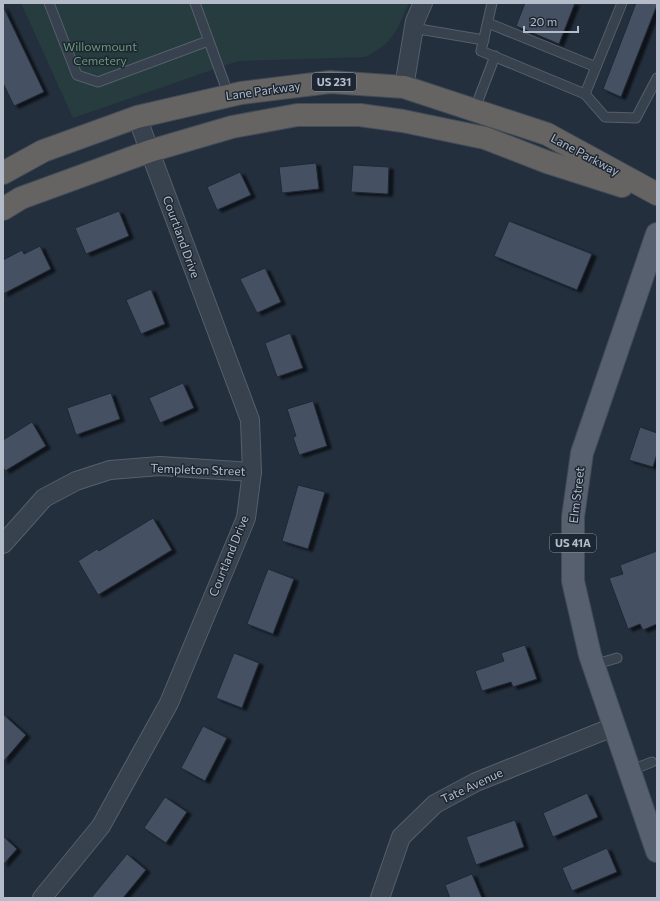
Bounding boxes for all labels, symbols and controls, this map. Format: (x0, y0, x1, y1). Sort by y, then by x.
scale bar (524, 8, 578, 34)
text: 20 m (530, 14, 557, 28)
park label: Willowmount Cemetery (63, 39, 137, 67)
road number: US 231 (312, 73, 356, 91)
street label: Lane Parkway (224, 78, 301, 102)
street label: Lane Parkway (549, 130, 622, 178)
street label: Courtland Drive (161, 194, 203, 280)
street label: Templeton Street (150, 460, 246, 478)
street label: Elm Street (566, 466, 586, 524)
street label: Courtland Drive (205, 513, 251, 598)
road number: US 41A (550, 534, 596, 552)
street label: Tate Avenue (439, 765, 505, 805)

